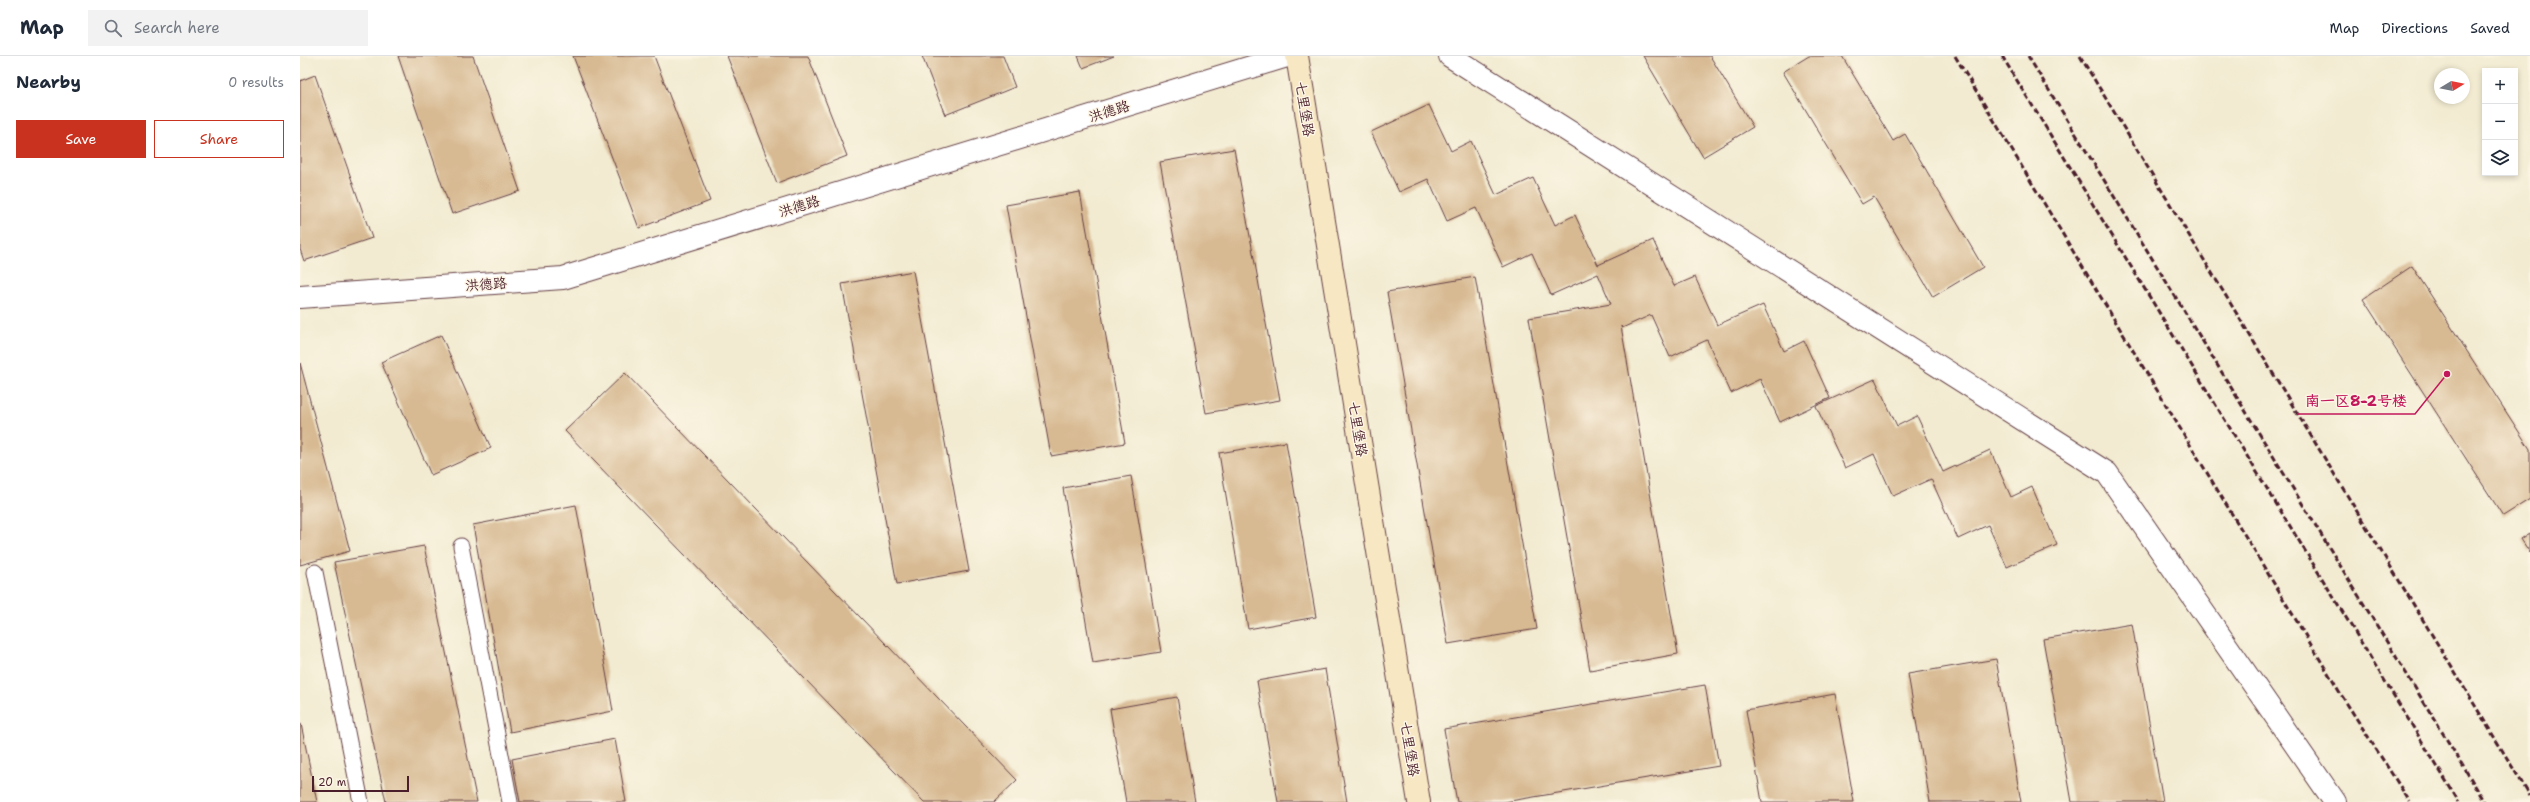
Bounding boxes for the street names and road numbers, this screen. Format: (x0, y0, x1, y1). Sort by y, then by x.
street label: 七里堡路 (1292, 80, 1318, 138)
street label: 洪德路 (1086, 96, 1132, 126)
street label: 洪德路 (776, 191, 822, 221)
street label: 洪德路 (464, 274, 508, 294)
street label: 七里堡路 (1345, 400, 1371, 458)
street label: 七里堡路 (1397, 720, 1423, 778)

